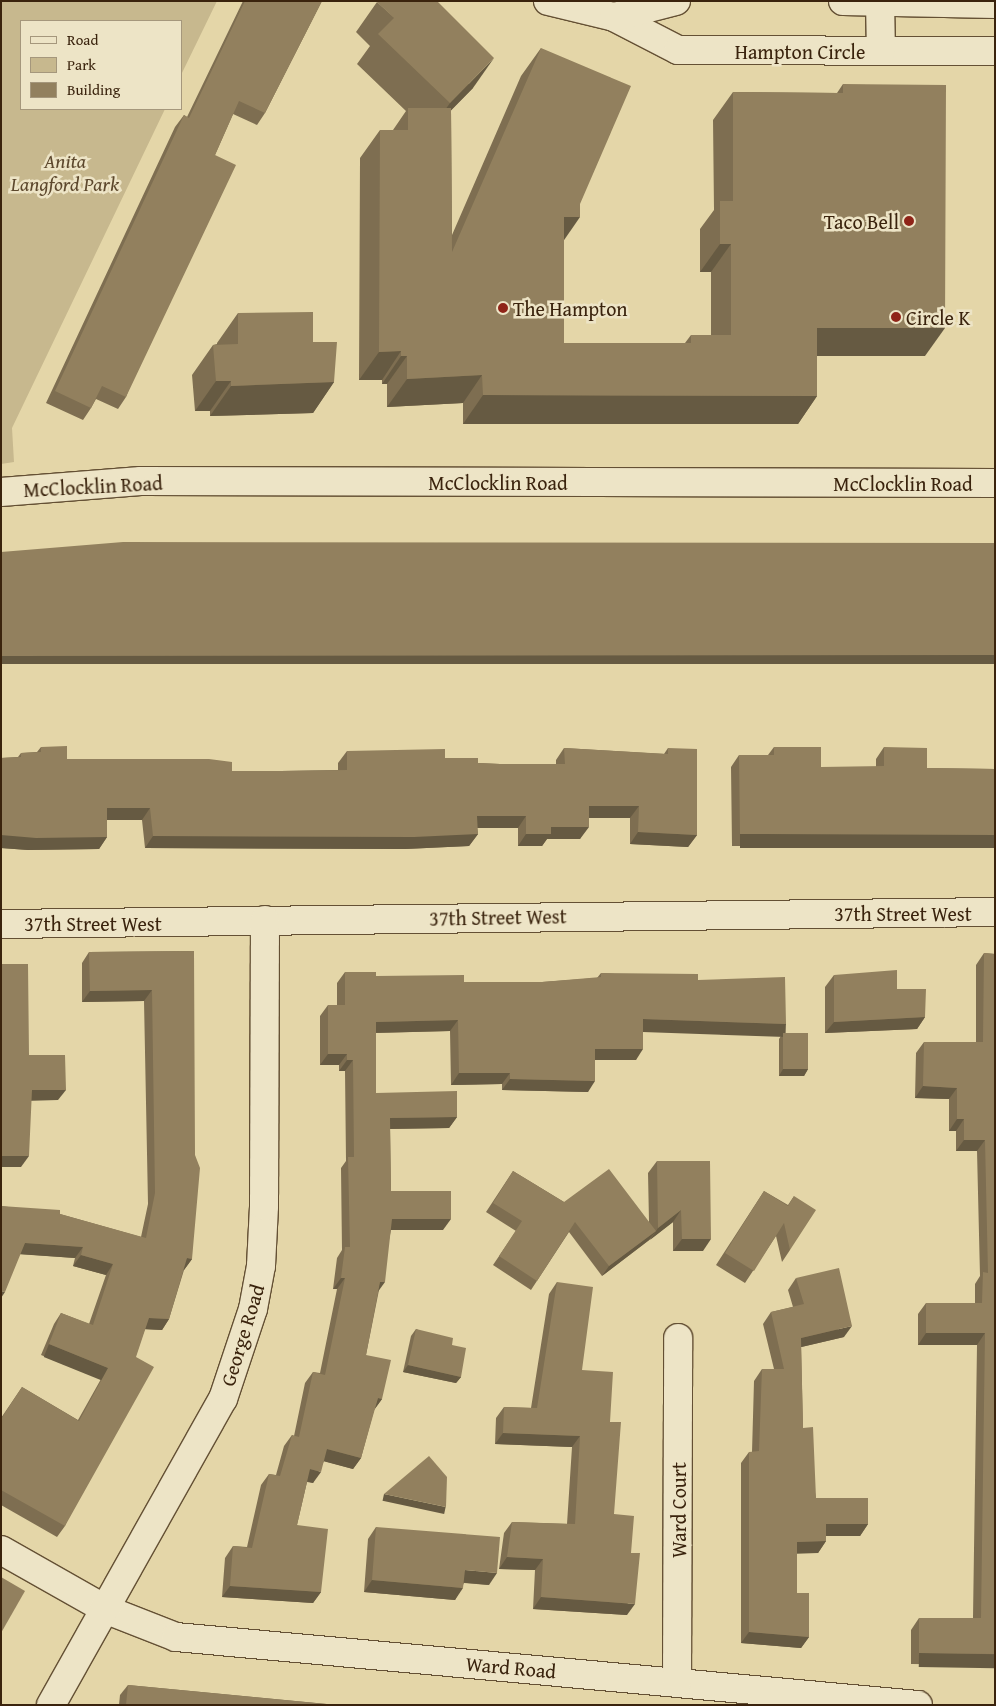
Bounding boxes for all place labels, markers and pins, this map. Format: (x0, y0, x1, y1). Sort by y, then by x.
place label: Taco Bell (824, 209, 899, 233)
marker: Taco Bell (903, 215, 915, 227)
place label: The Hampton (513, 296, 628, 320)
marker: The Hampton (497, 302, 509, 314)
place label: Circle K (906, 305, 970, 329)
marker: Circle K (890, 311, 902, 323)

